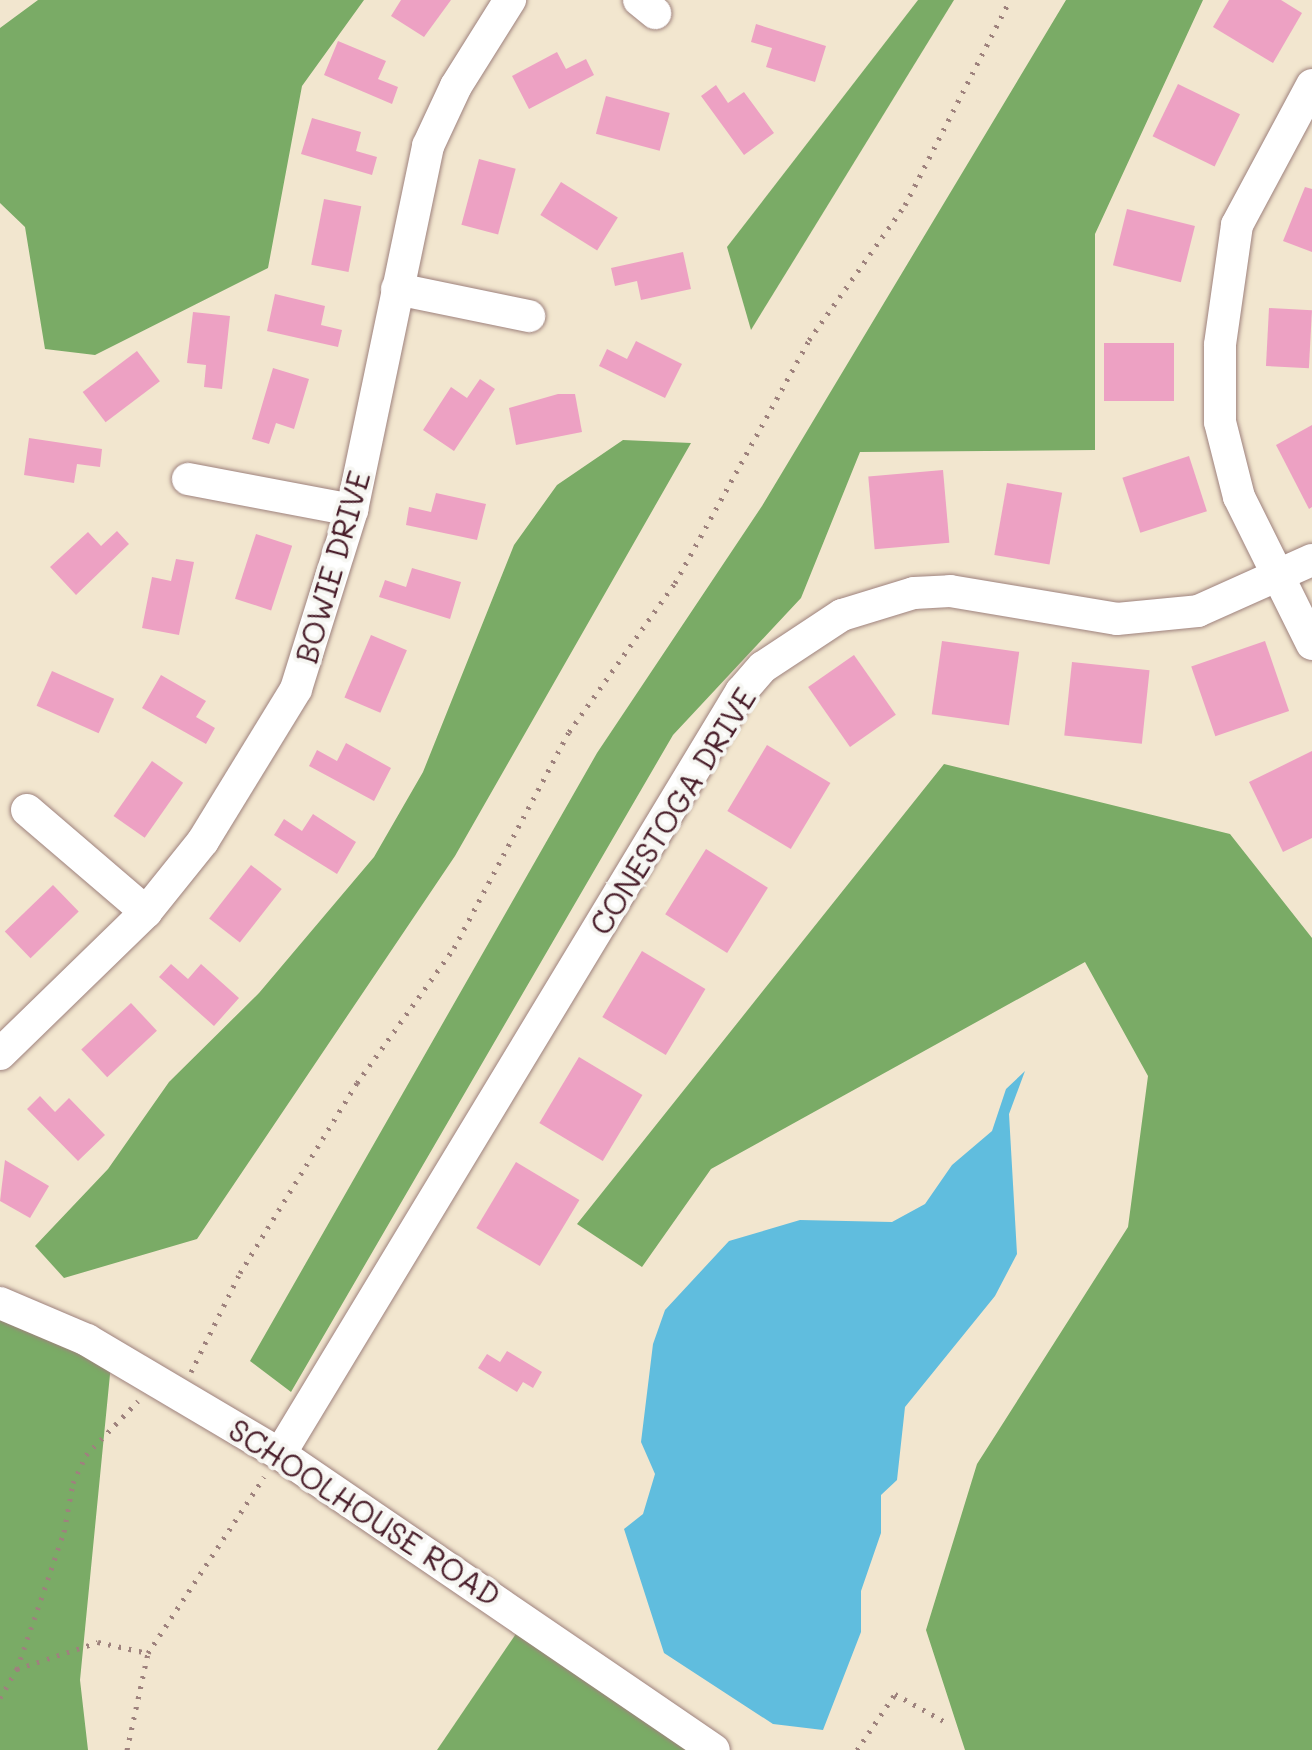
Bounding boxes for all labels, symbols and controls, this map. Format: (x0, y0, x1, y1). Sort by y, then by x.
street label: BOWIE DRIVE (287, 467, 377, 667)
street label: CONESTOGA DRIVE (582, 681, 762, 941)
street label: SCHOOLHOUSE ROAD (223, 1411, 507, 1613)

